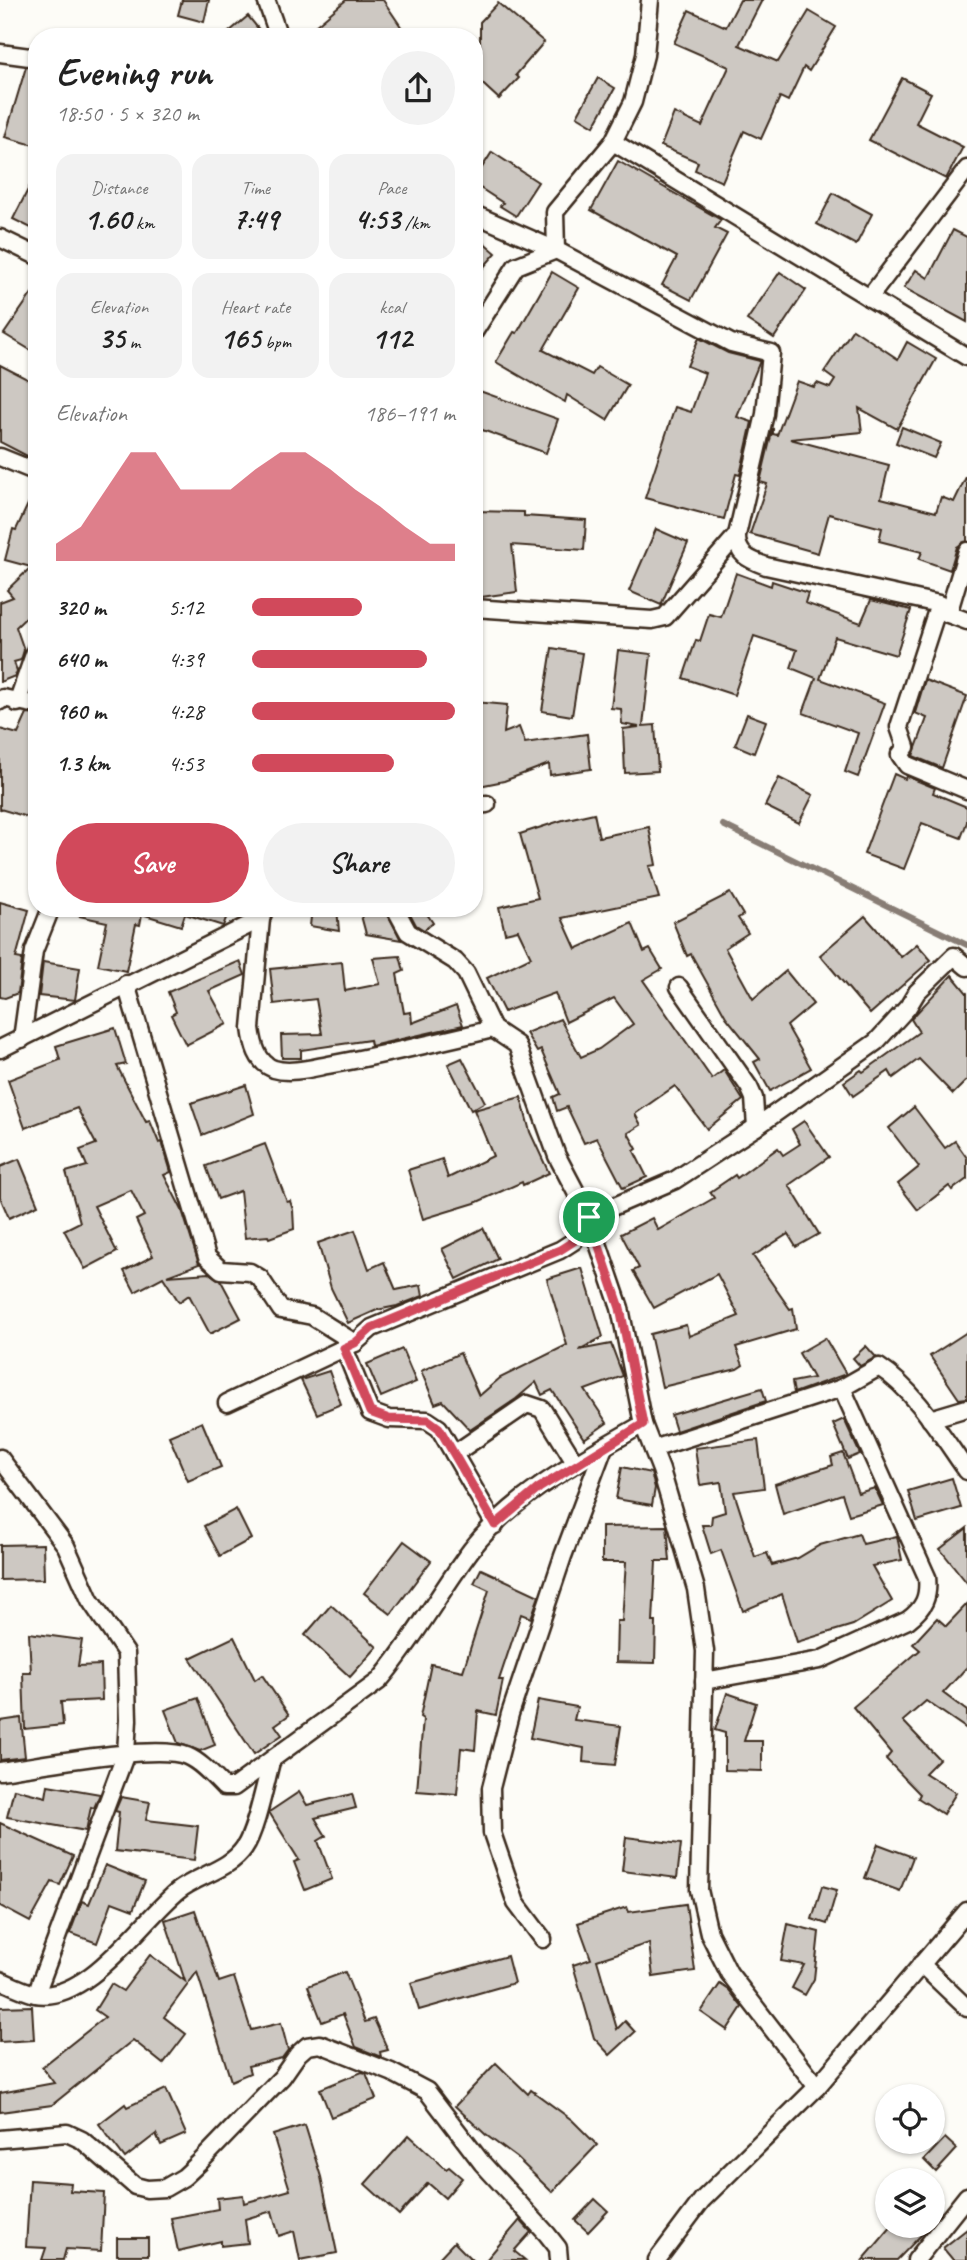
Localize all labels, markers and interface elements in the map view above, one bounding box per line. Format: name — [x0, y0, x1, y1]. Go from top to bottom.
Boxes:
text: Evening run — [56, 49, 212, 96]
button: share — [381, 51, 455, 125]
text: 18:50 · 5 × 320 m — [56, 99, 199, 128]
text: Distance — [91, 176, 148, 200]
text: Time — [241, 176, 270, 200]
text: Pace — [377, 176, 406, 200]
text: 1.60 — [84, 200, 131, 238]
text: 7:49 — [233, 200, 278, 238]
text: 4:53 — [354, 200, 400, 238]
text: km — [131, 211, 154, 235]
text: /km — [400, 211, 430, 235]
text: Elevation — [90, 295, 148, 319]
text: Heart rate — [221, 295, 290, 319]
text: kcal — [379, 295, 404, 319]
text: 35 — [98, 319, 125, 357]
text: 165 — [220, 319, 260, 357]
text: 112 — [372, 319, 412, 357]
text: m — [125, 330, 140, 354]
text: bpm — [260, 330, 291, 354]
text: Elevation — [56, 399, 127, 428]
text: 186–191 m — [364, 399, 455, 428]
text: 320 m — [56, 593, 106, 622]
text: 5:12 — [168, 593, 204, 622]
text: 640 m — [56, 645, 106, 674]
text: 4:39 — [168, 645, 204, 674]
text: 960 m — [56, 697, 106, 726]
text: 4:28 — [168, 697, 204, 726]
text: 1.3 km — [56, 749, 110, 778]
text: 4:53 — [168, 749, 204, 778]
button: Save — [56, 823, 249, 903]
button: Share — [263, 823, 455, 903]
pin — [559, 1187, 619, 1247]
icon: arrive — [570, 1198, 608, 1236]
map controls — [875, 2084, 945, 2238]
button: locate — [875, 2084, 945, 2154]
button: layers — [875, 2168, 945, 2238]

